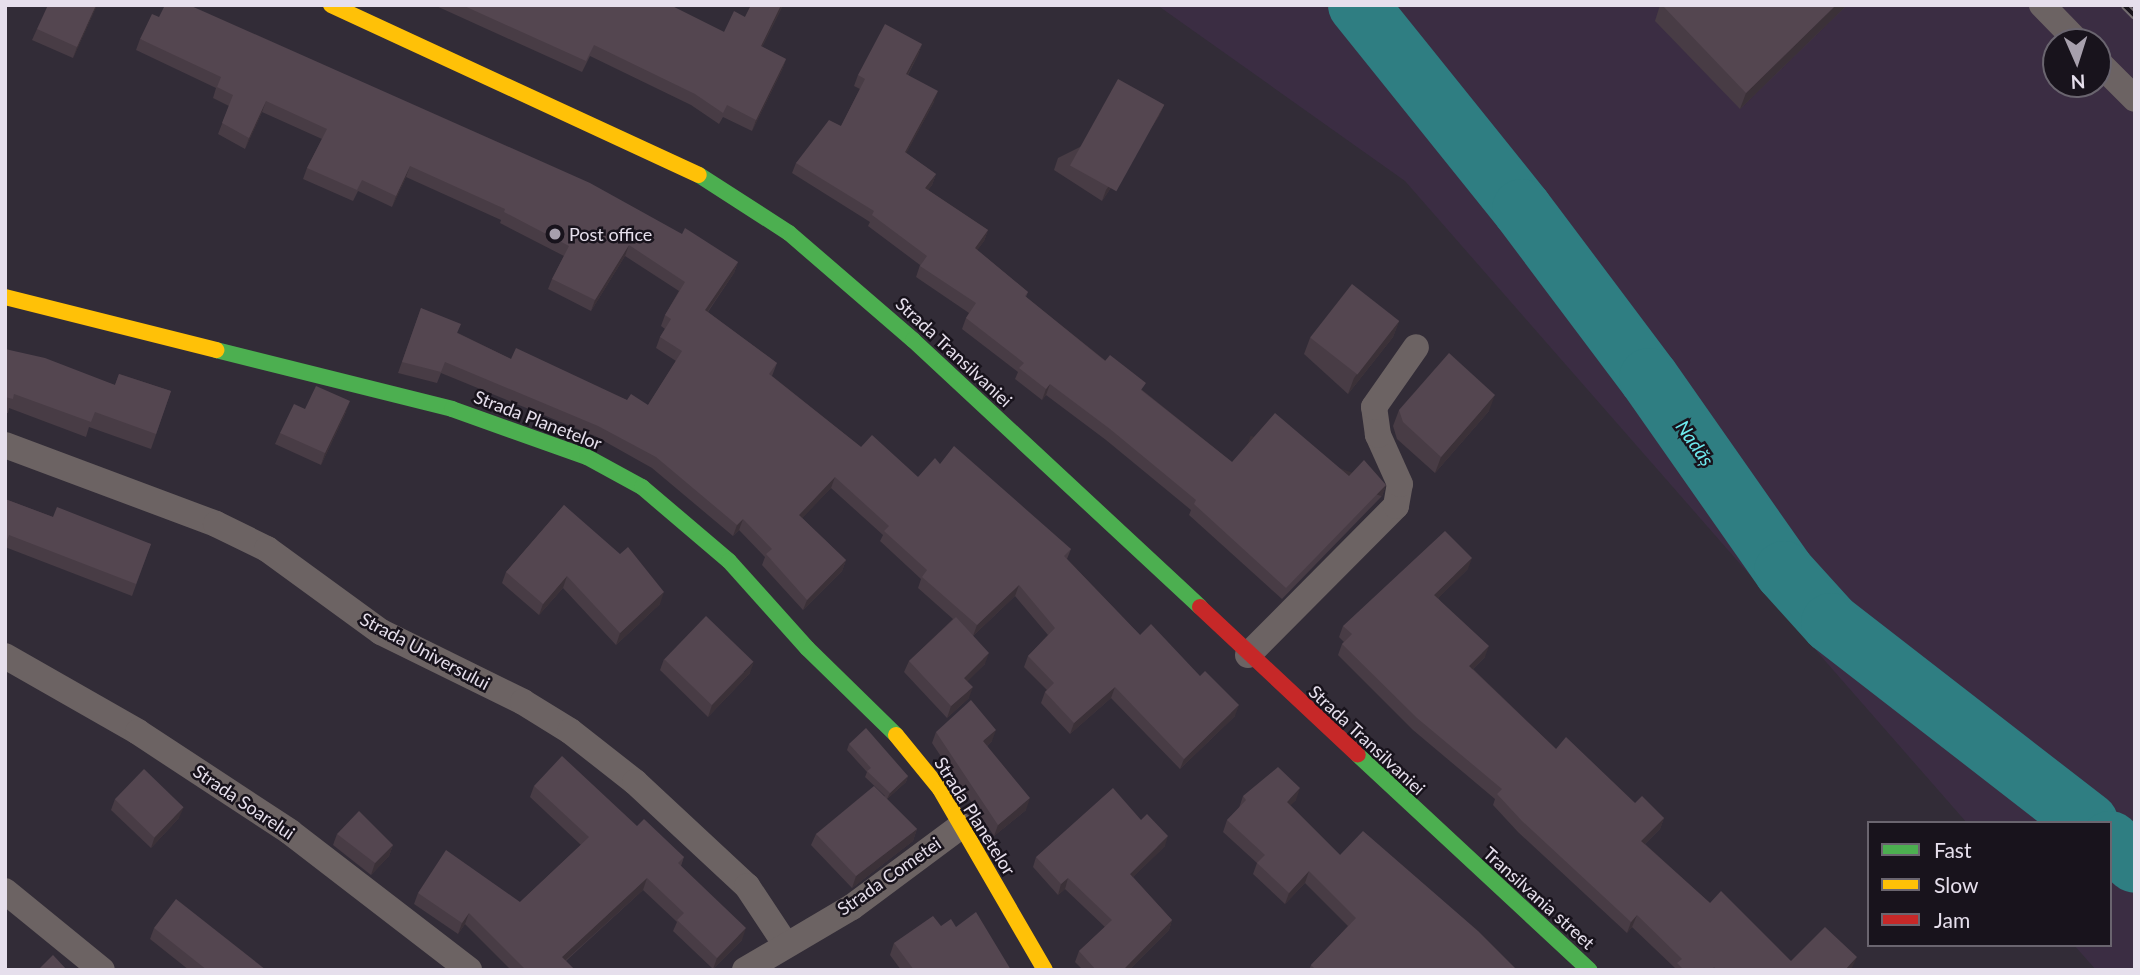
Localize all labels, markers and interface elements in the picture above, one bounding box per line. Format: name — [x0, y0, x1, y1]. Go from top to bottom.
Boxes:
north arrow — [2042, 28, 2112, 98]
text: N — [2070, 71, 2086, 94]
place label: Post office — [569, 223, 652, 245]
marker: Post office — [547, 226, 563, 242]
street label: Strada Transilvaniei — [891, 292, 1017, 412]
street label: Strada Planetelor — [471, 386, 605, 454]
water label: Nadăș — [1671, 416, 1719, 470]
street label: Strada Universului — [357, 608, 493, 694]
street label: Strada Transilvaniei — [1304, 680, 1430, 800]
street label: Strada Planetelor — [930, 753, 1020, 879]
street label: Strada Soarelui — [189, 760, 299, 844]
legend — [1867, 821, 2112, 947]
street label: Strada Cometei — [833, 832, 945, 920]
text: Fast — [1934, 837, 1971, 862]
street label: Transilvania street — [1479, 842, 1599, 954]
text: Slow — [1934, 872, 1978, 897]
text: Jam — [1934, 907, 1970, 932]

